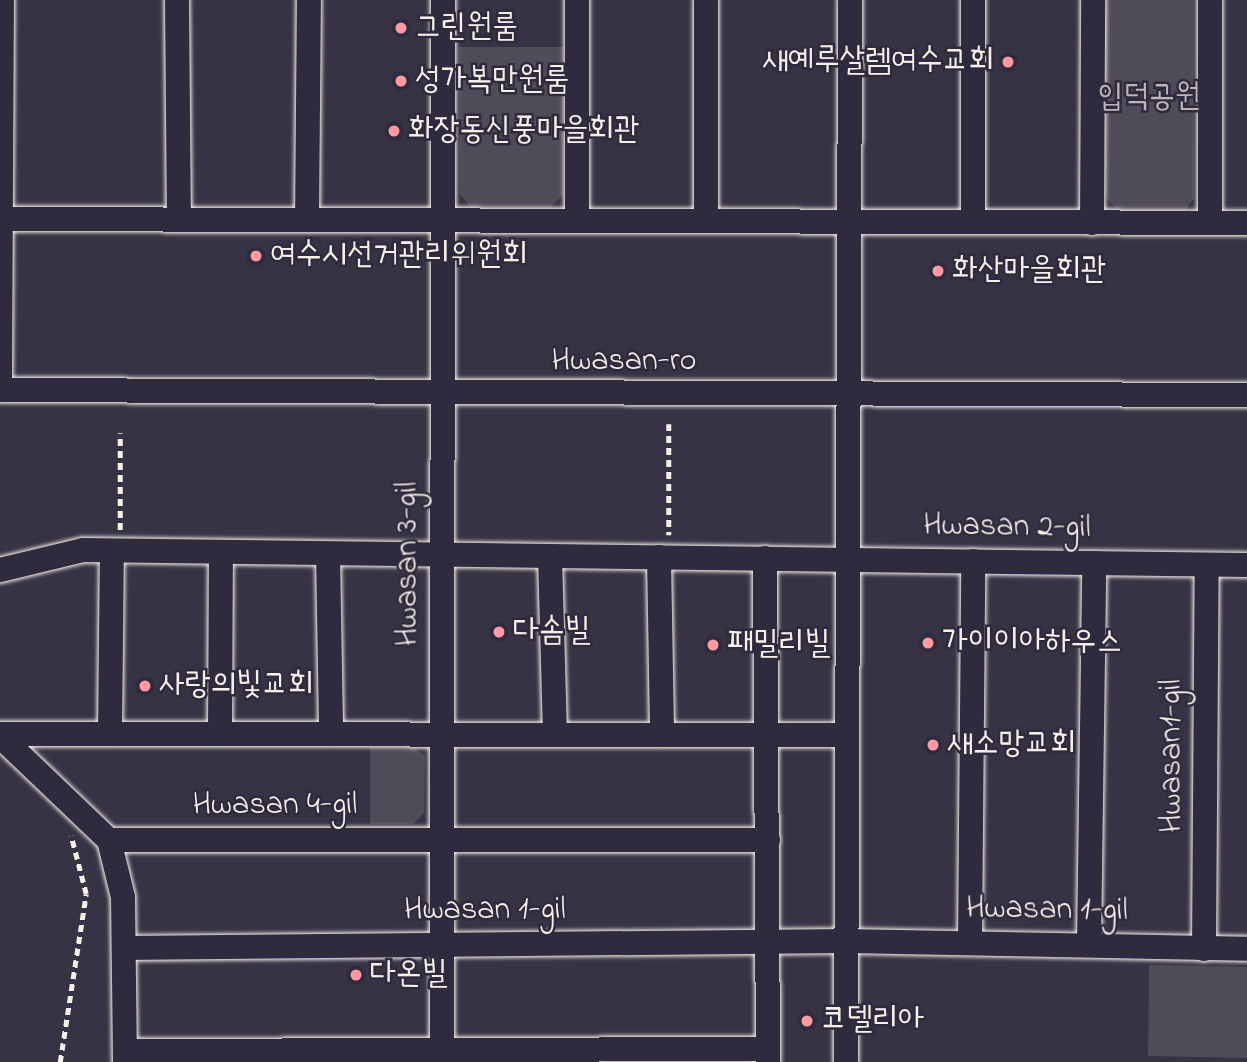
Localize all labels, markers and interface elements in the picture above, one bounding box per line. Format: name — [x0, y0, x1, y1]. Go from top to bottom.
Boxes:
place label: 그린원룸 — [415, 9, 518, 47]
marker: 그린원룸 — [393, 20, 409, 36]
place label: 새예루살렘여수교회 — [762, 43, 994, 81]
marker: 새예루살렘여수교회 — [1000, 54, 1016, 70]
place label: 성가복만원룸 — [415, 62, 570, 100]
marker: 성가복만원룸 — [393, 73, 409, 89]
park label: 입덕공원 — [1098, 79, 1200, 117]
place label: 화장동신풍마을회관 — [408, 112, 640, 150]
marker: 화장동신풍마을회관 — [386, 123, 402, 139]
place label: 여수시선거관리위원회 — [270, 237, 528, 275]
marker: 여수시선거관리위원회 — [248, 248, 264, 264]
place label: 화산마을회관 — [952, 252, 1106, 290]
marker: 화산마을회관 — [930, 263, 946, 279]
street label: Hwasan-ro — [552, 343, 696, 381]
street label: Hwasan 3-gil — [390, 482, 428, 646]
street label: Hwasan 2-gil — [923, 507, 1091, 549]
place label: 다솜빌 — [513, 613, 590, 651]
marker: 다솜빌 — [491, 624, 507, 640]
place label: 가이이아하우스 — [942, 624, 1122, 662]
place label: 패밀리빌 — [727, 626, 830, 664]
marker: 가이이아하우스 — [920, 635, 936, 651]
marker: 패밀리빌 — [705, 637, 721, 653]
place label: 사랑의빛교회 — [159, 667, 314, 705]
marker: 사랑의빛교회 — [137, 678, 153, 694]
street label: Hwasan1-gil — [1154, 679, 1192, 833]
place label: 새소망교회 — [947, 726, 1076, 764]
marker: 새소망교회 — [925, 737, 941, 753]
street label: Hwasan 4-gil — [193, 787, 357, 825]
street label: Hwasan 1-gil — [966, 890, 1128, 932]
street label: Hwasan 1-gil — [404, 892, 566, 930]
place label: 다온빌 — [370, 956, 447, 994]
marker: 다온빌 — [348, 967, 364, 983]
place label: 코델리아 — [821, 1002, 924, 1040]
marker: 코델리아 — [799, 1013, 815, 1029]

